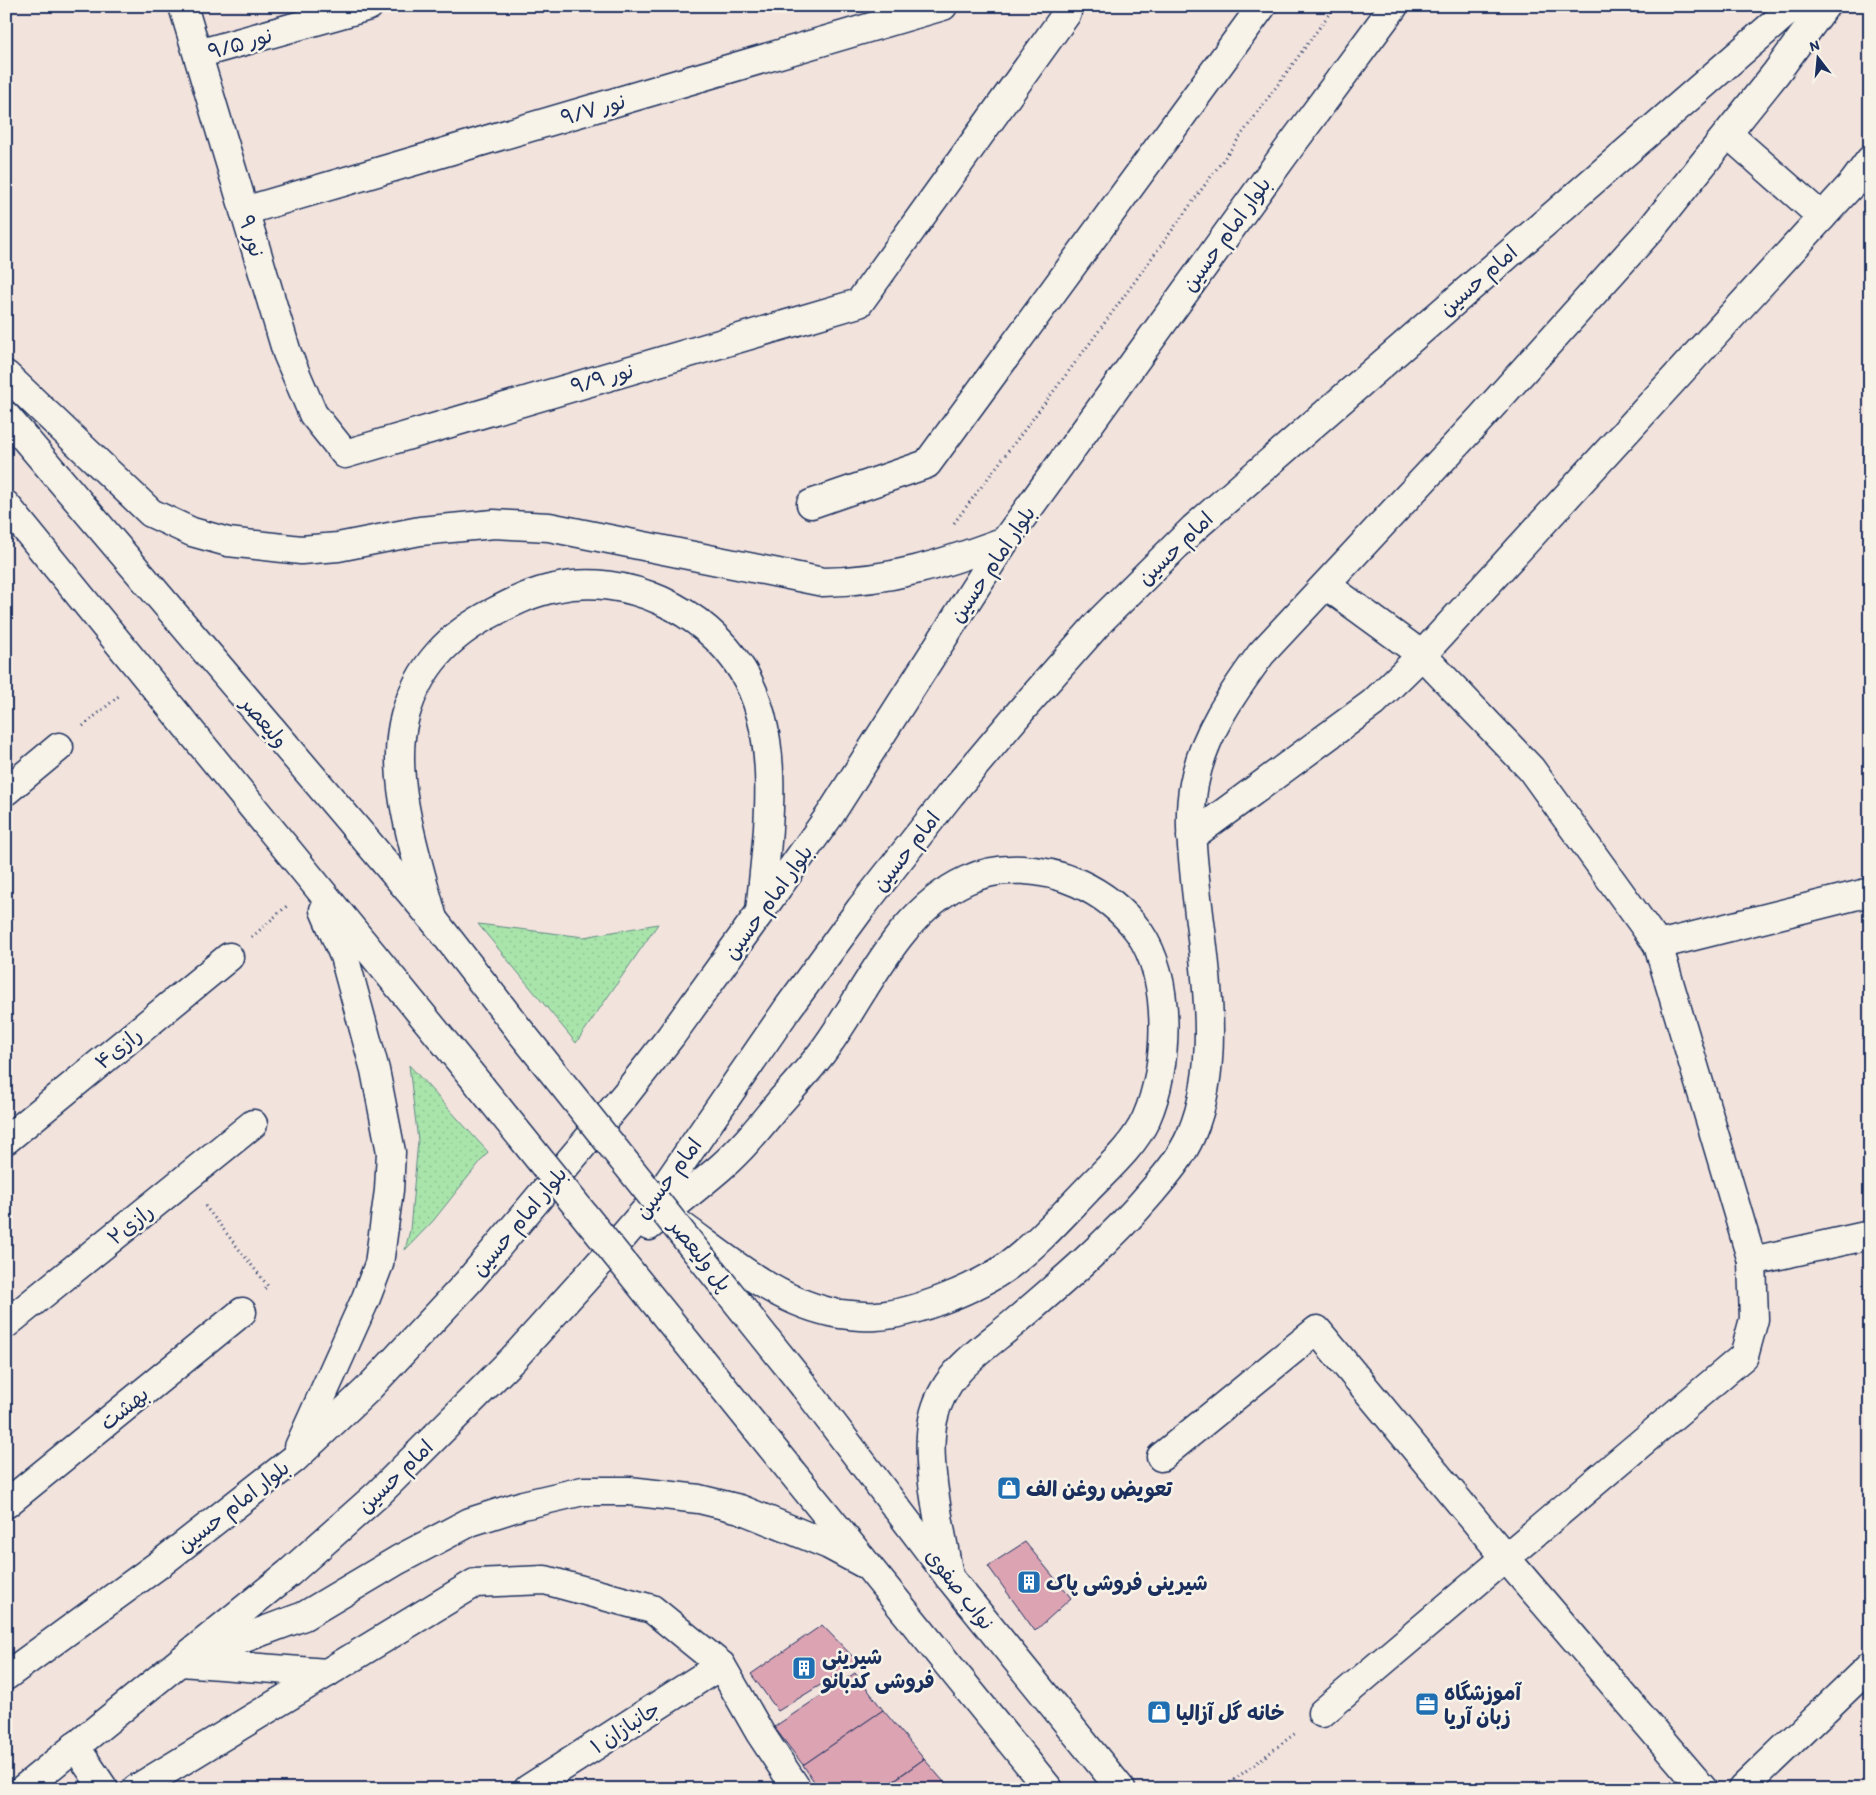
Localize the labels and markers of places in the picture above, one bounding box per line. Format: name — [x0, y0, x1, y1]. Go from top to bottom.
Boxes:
shop icon: تعویض روغن الف — [996, 1475, 1022, 1501]
place label: تعویض روغن الف — [1026, 1476, 1173, 1503]
building icon: شیرینی فروشی پاک — [1016, 1569, 1042, 1595]
place label: شیرینی فروشی پاک — [1046, 1570, 1208, 1596]
place label: شیرینی فروشی کدبانو — [820, 1644, 935, 1694]
building icon: شیرینی فروشی کدبانو — [791, 1655, 817, 1681]
place label: آموزشگاه زبان آریا — [1444, 1680, 1523, 1730]
office icon: آموزشگاه زبان آریا — [1414, 1691, 1440, 1717]
shop icon: خانه گل آزالیا — [1146, 1699, 1172, 1725]
place label: خانه گل آزالیا — [1176, 1700, 1284, 1726]

